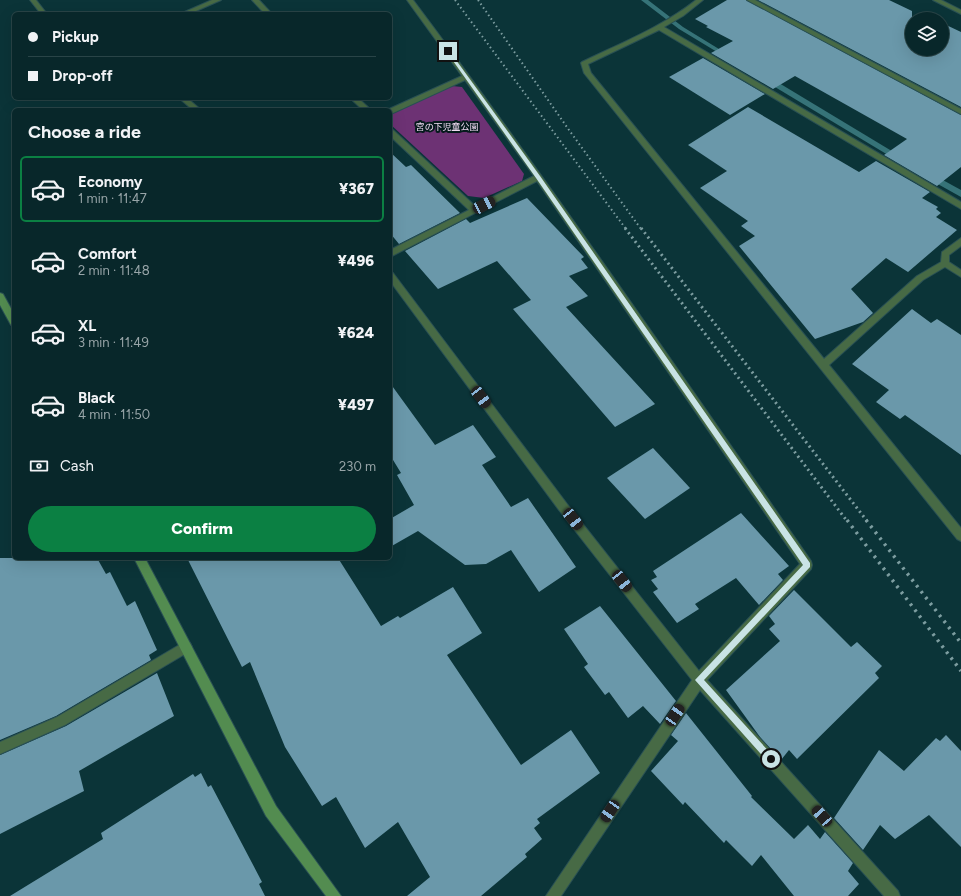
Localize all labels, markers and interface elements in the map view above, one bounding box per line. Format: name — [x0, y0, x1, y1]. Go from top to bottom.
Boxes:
map controls — [905, 12, 949, 56]
button: layers — [905, 12, 949, 56]
text: Pickup — [52, 28, 99, 46]
route end — [439, 42, 457, 60]
text: Drop-off — [52, 67, 113, 85]
text: Choose a ride — [28, 121, 141, 143]
park label: 宮の下児童公園 — [415, 121, 479, 132]
icon: car — [30, 171, 66, 207]
text: Economy — [78, 173, 143, 191]
text: ¥367 — [339, 180, 374, 198]
text: 1 min · 11:47 — [78, 191, 147, 206]
car — [471, 194, 497, 216]
icon: car — [30, 243, 66, 279]
text: Comfort — [78, 245, 137, 263]
text: ¥496 — [338, 252, 374, 270]
text: 2 min · 11:48 — [78, 263, 150, 278]
icon: car — [30, 315, 66, 351]
text: XL — [78, 317, 96, 335]
text: ¥624 — [337, 324, 374, 342]
text: 3 min · 11:49 — [78, 335, 149, 350]
car — [469, 384, 493, 410]
icon: car — [30, 387, 66, 423]
text: Black — [78, 389, 115, 407]
text: ¥497 — [338, 396, 374, 414]
text: 4 min · 11:50 — [78, 407, 150, 422]
icon: cash — [28, 455, 50, 477]
text: Cash — [60, 457, 94, 475]
text: 230 m — [339, 459, 376, 474]
button: Confirm — [28, 506, 376, 552]
car — [561, 506, 585, 532]
car — [610, 568, 634, 594]
car — [663, 702, 687, 728]
route start — [762, 750, 780, 768]
car — [598, 798, 622, 824]
car — [810, 803, 834, 829]

